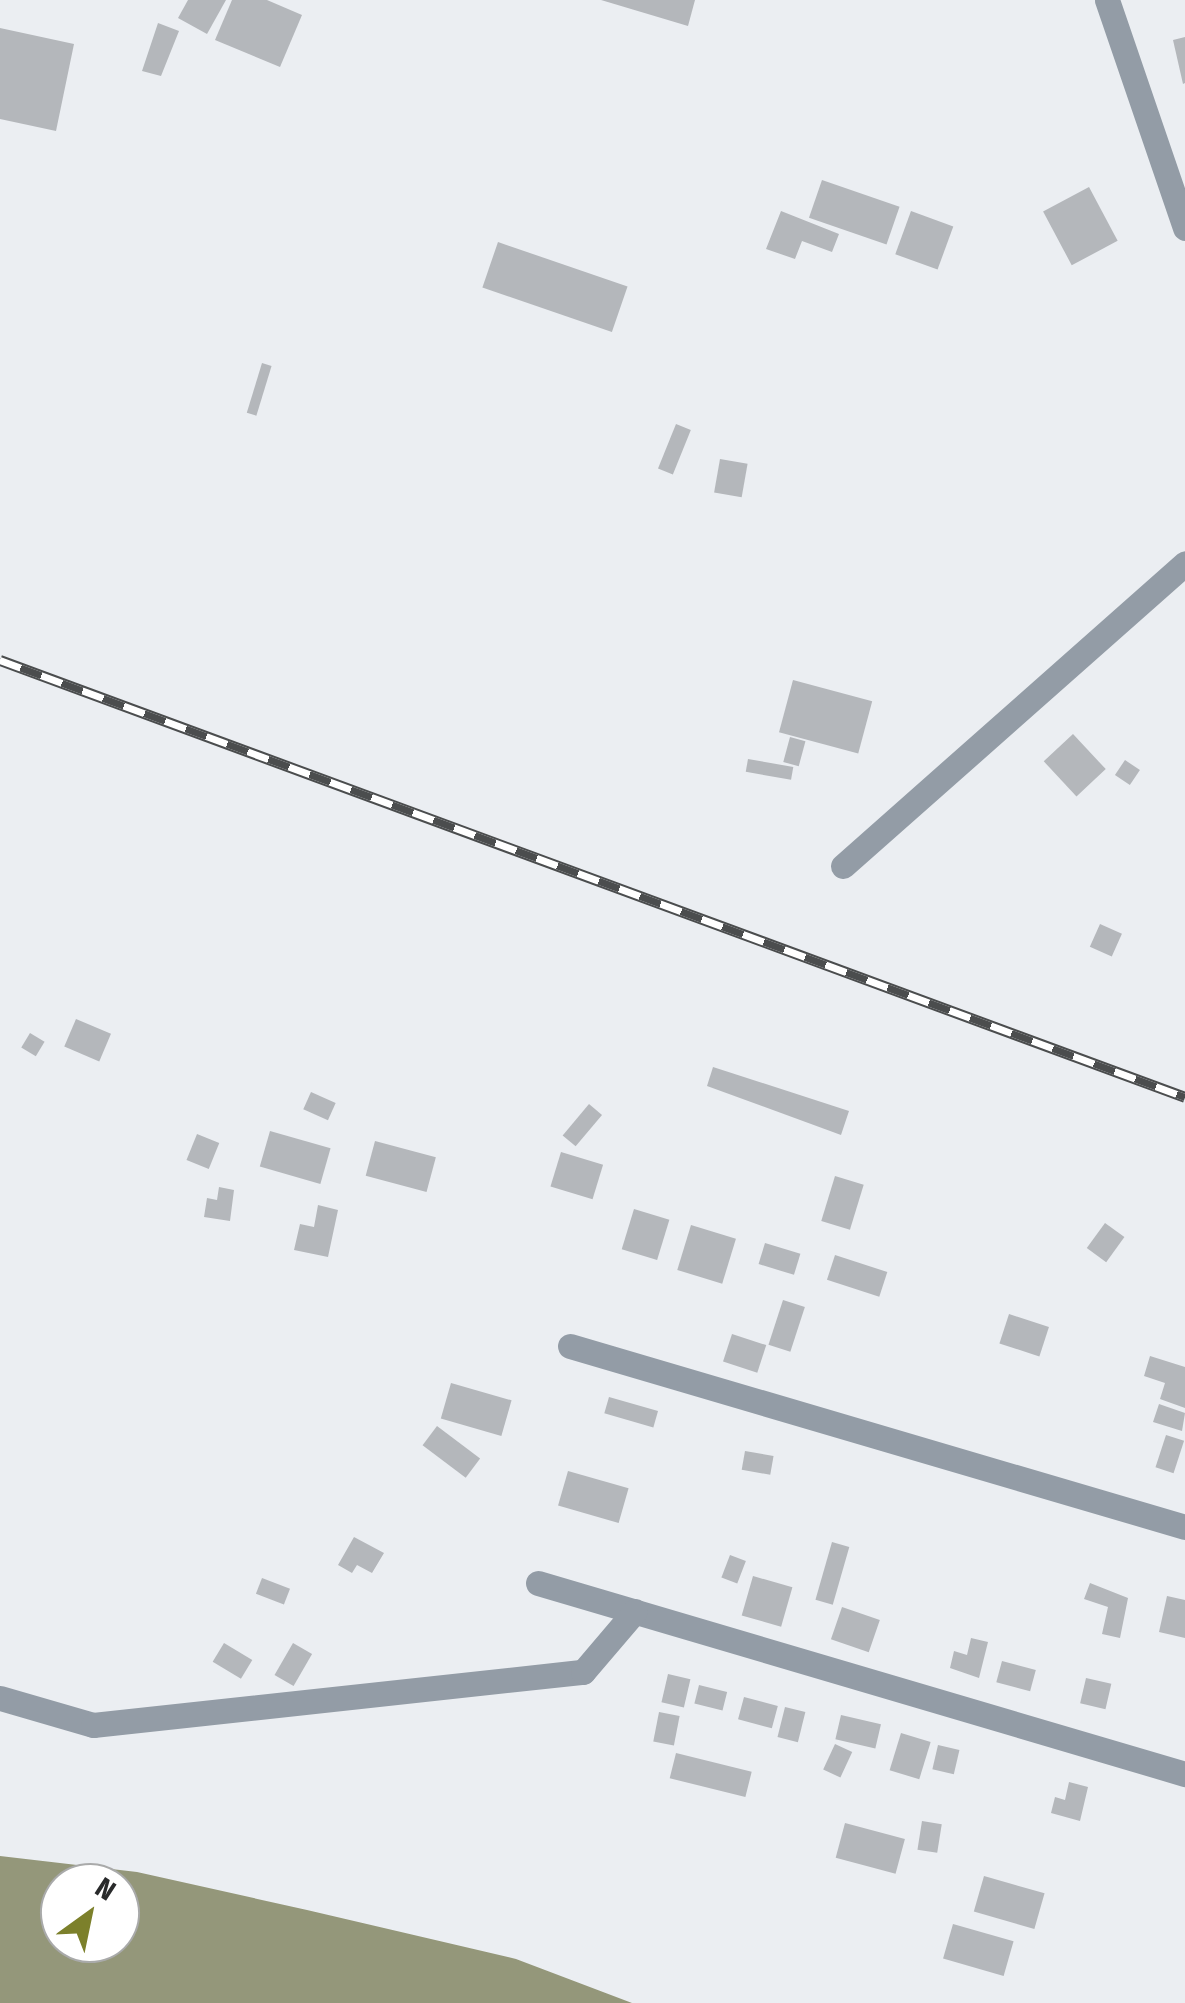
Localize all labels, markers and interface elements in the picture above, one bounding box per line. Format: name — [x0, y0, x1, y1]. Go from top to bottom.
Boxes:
north arrow — [40, 1863, 140, 1963]
text: N — [89, 1871, 122, 1908]

